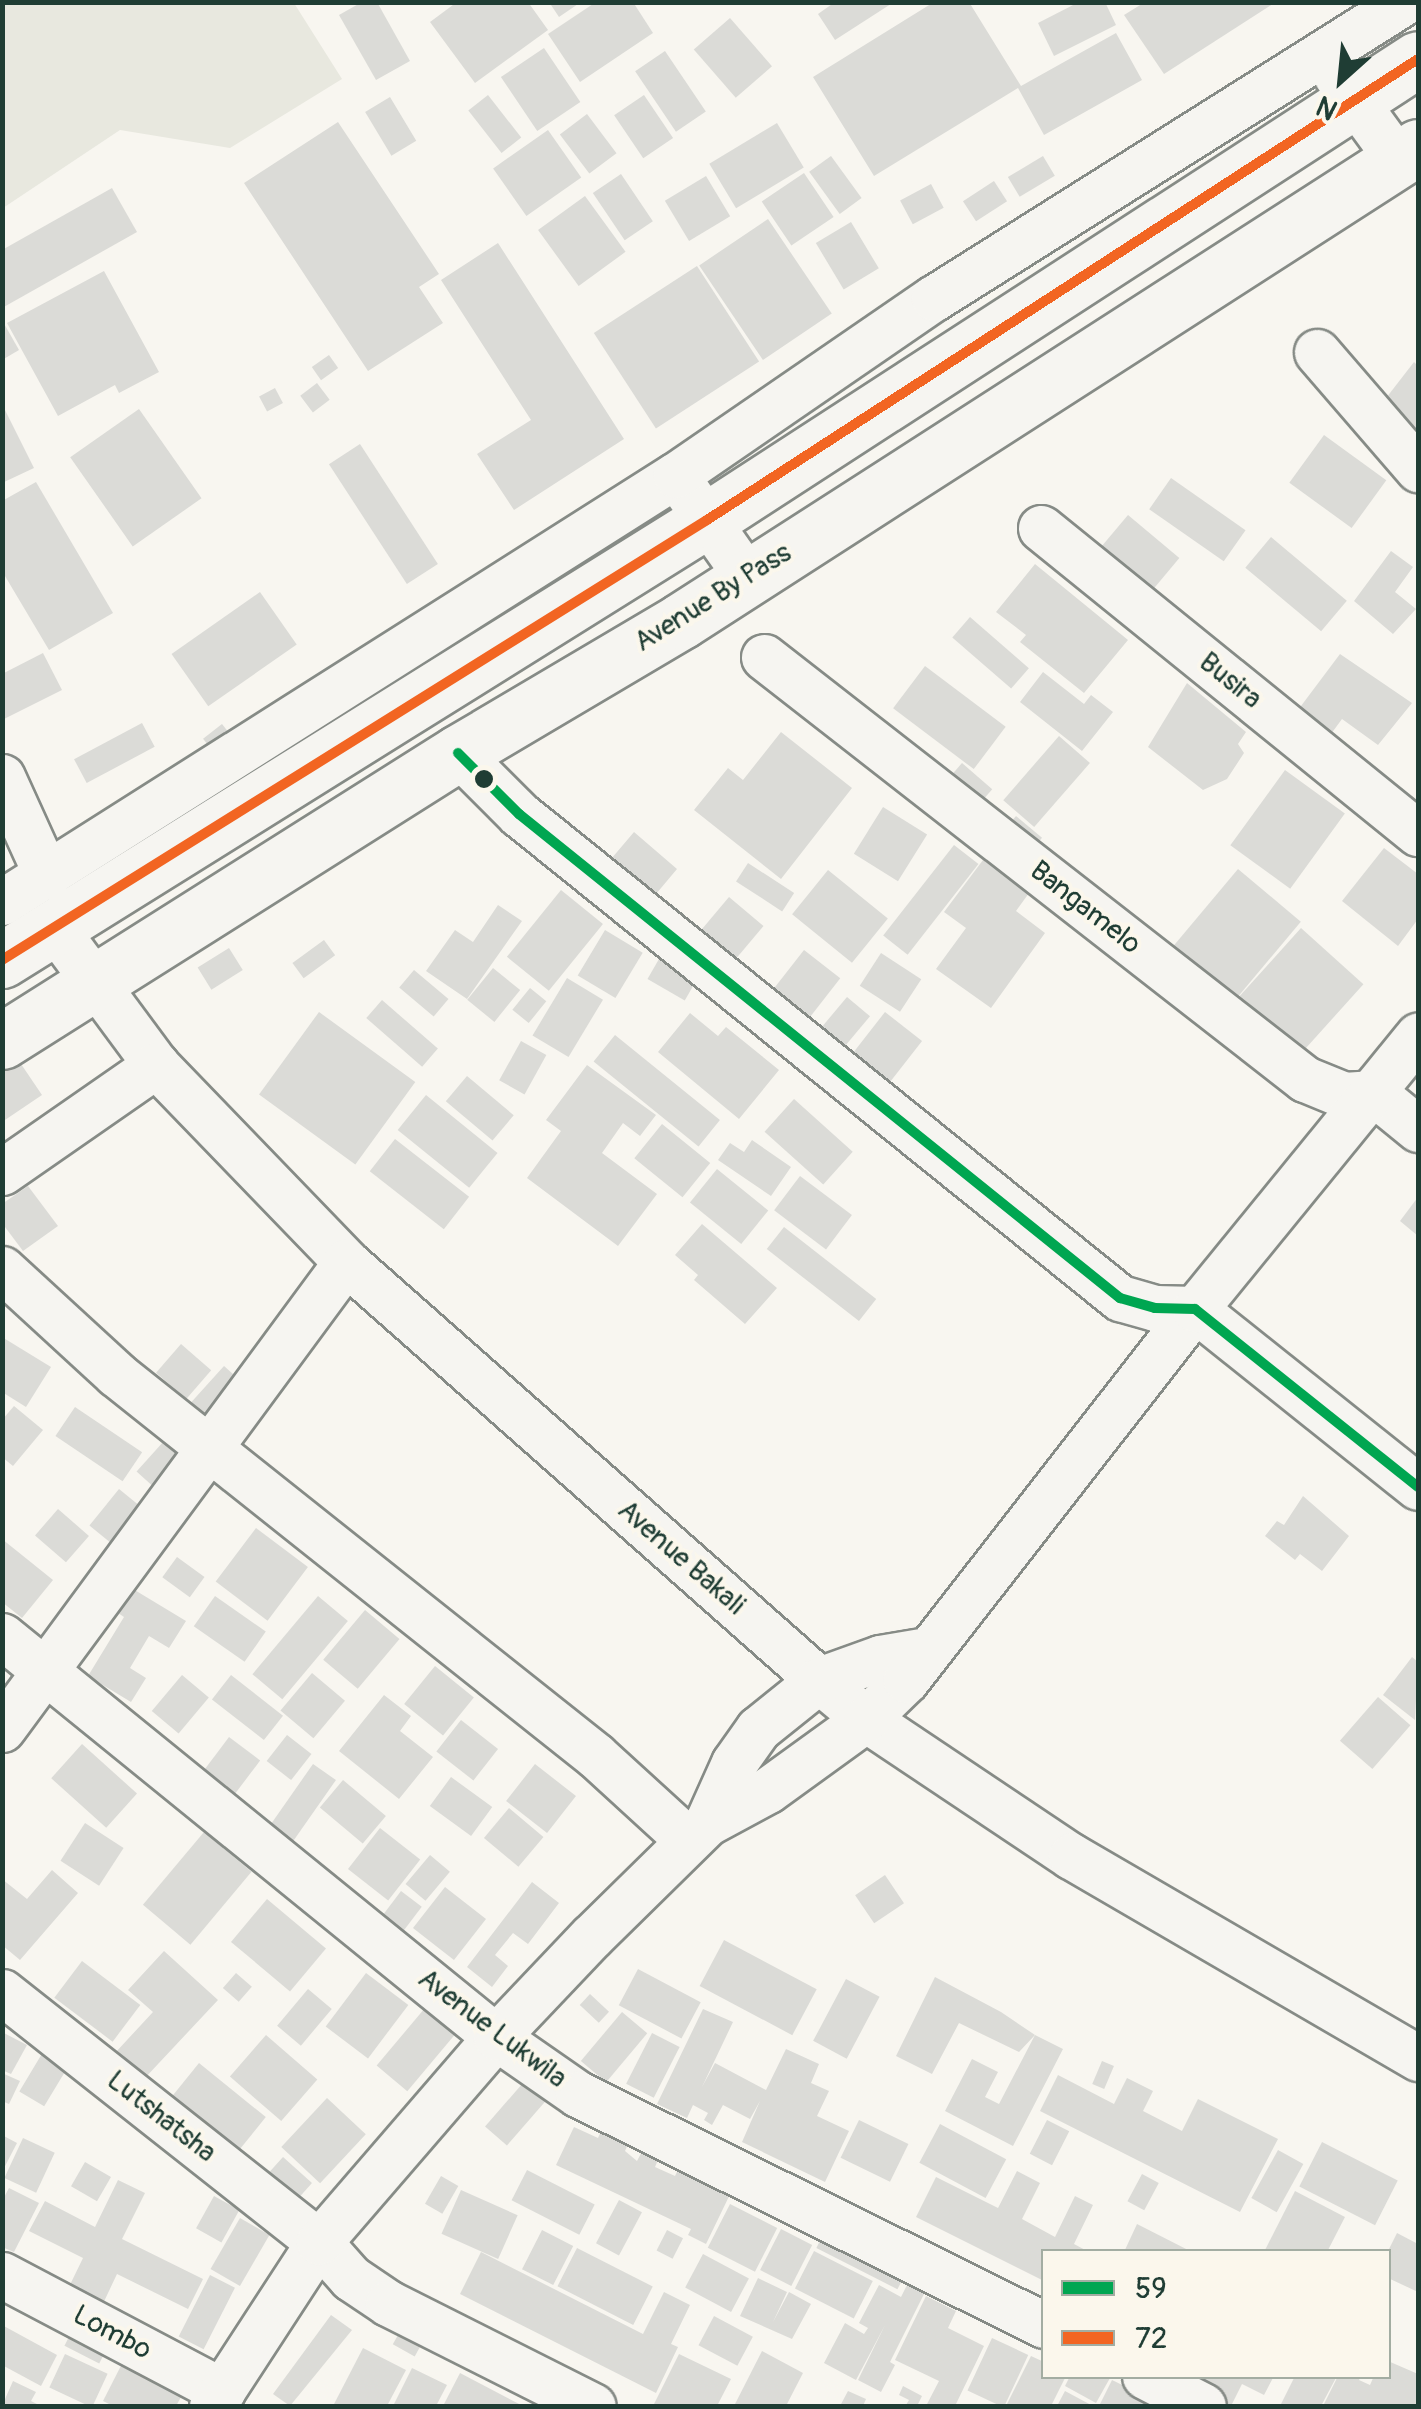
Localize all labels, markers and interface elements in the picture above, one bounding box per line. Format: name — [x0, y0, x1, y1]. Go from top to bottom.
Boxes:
north arrow — [1291, 30, 1391, 130]
text: N — [1311, 87, 1344, 127]
street label: Avenue By Pass — [628, 536, 798, 660]
street label: Busira — [1192, 646, 1268, 716]
unlabelled marker — [474, 769, 494, 789]
street label: Bangamelo — [1023, 854, 1147, 962]
street label: Avenue Bakali — [611, 1494, 751, 1622]
street label: Avenue Lukwila — [411, 1962, 573, 2096]
street label: Lutshatsha — [100, 2064, 222, 2170]
legend — [1041, 2249, 1391, 2379]
text: 59 — [1135, 2270, 1167, 2307]
street label: Lombo — [67, 2299, 157, 2367]
text: 72 — [1135, 2320, 1168, 2357]

